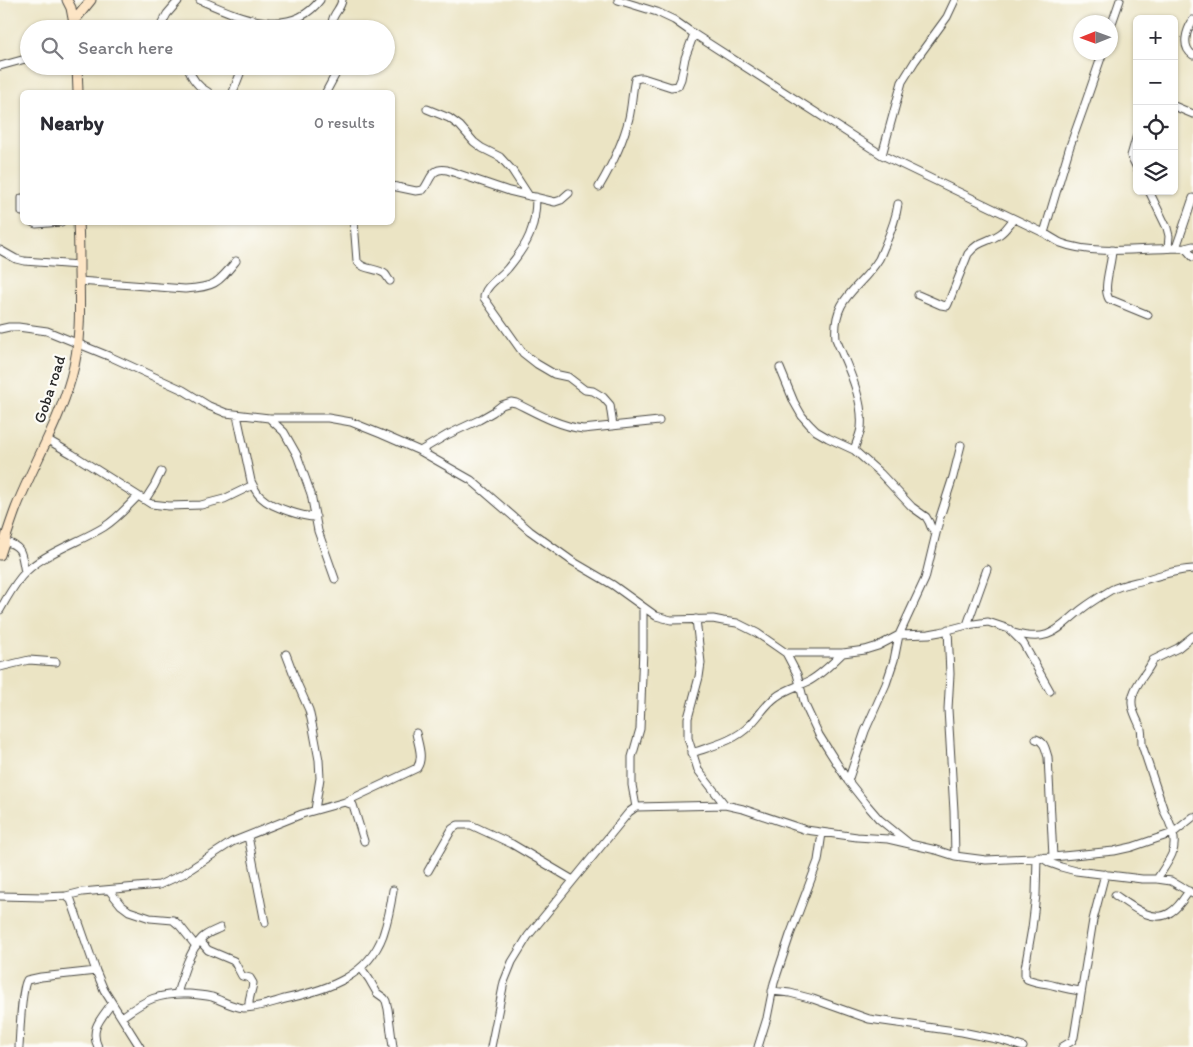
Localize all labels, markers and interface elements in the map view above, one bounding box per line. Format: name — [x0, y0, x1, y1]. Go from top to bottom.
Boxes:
north arrow — [1073, 15, 1118, 60]
map controls — [1133, 15, 1178, 195]
button: + — [1133, 15, 1178, 60]
search box — [20, 20, 395, 75]
icon: search — [38, 34, 66, 62]
text: Search here — [78, 36, 173, 59]
button: − — [1133, 60, 1178, 105]
button: locate — [1133, 105, 1178, 150]
text: Nearby — [40, 110, 104, 135]
text: 0 results — [314, 113, 375, 132]
button: layers — [1133, 150, 1178, 195]
street label: Goba road — [30, 353, 69, 425]

